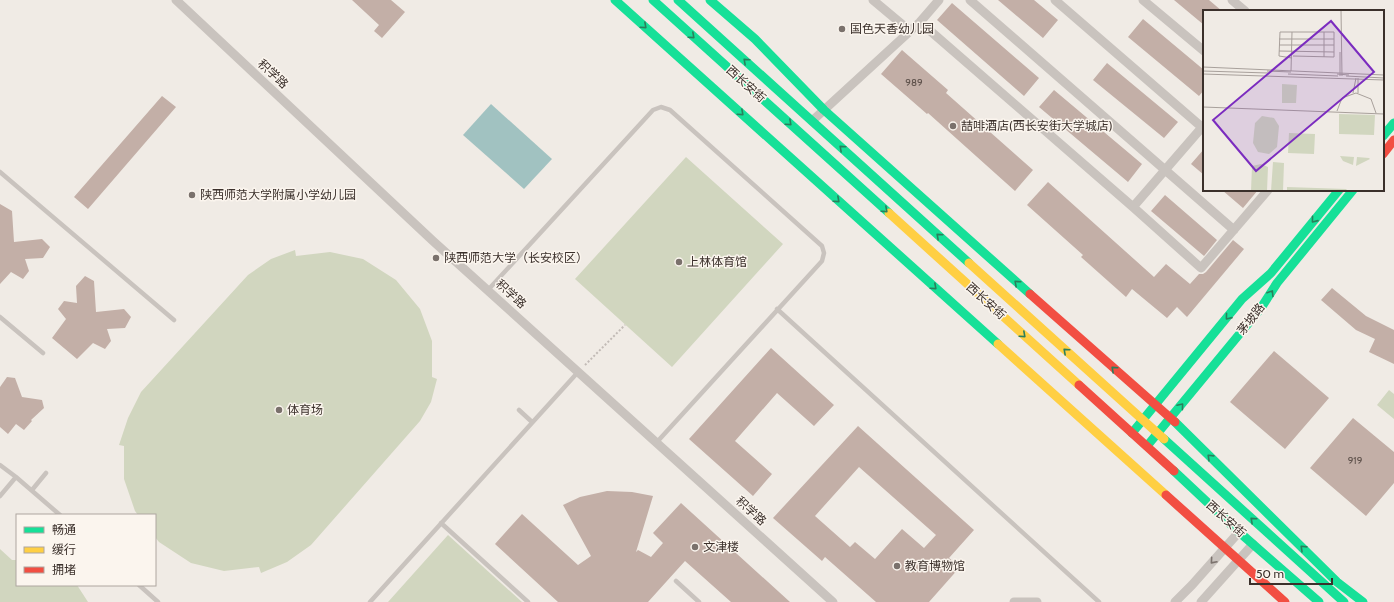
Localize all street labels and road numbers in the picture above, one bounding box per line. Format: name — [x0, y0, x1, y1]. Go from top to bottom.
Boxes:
street label: 积学路 — [255, 56, 292, 91]
street label: 西长安街 — [723, 62, 769, 105]
street label: 积学路 — [493, 276, 530, 311]
street label: 西长安街 — [963, 279, 1009, 322]
street label: 茅坡路 — [1234, 300, 1268, 337]
street label: 积学路 — [733, 493, 770, 528]
street label: 西长安街 — [1203, 497, 1249, 540]

